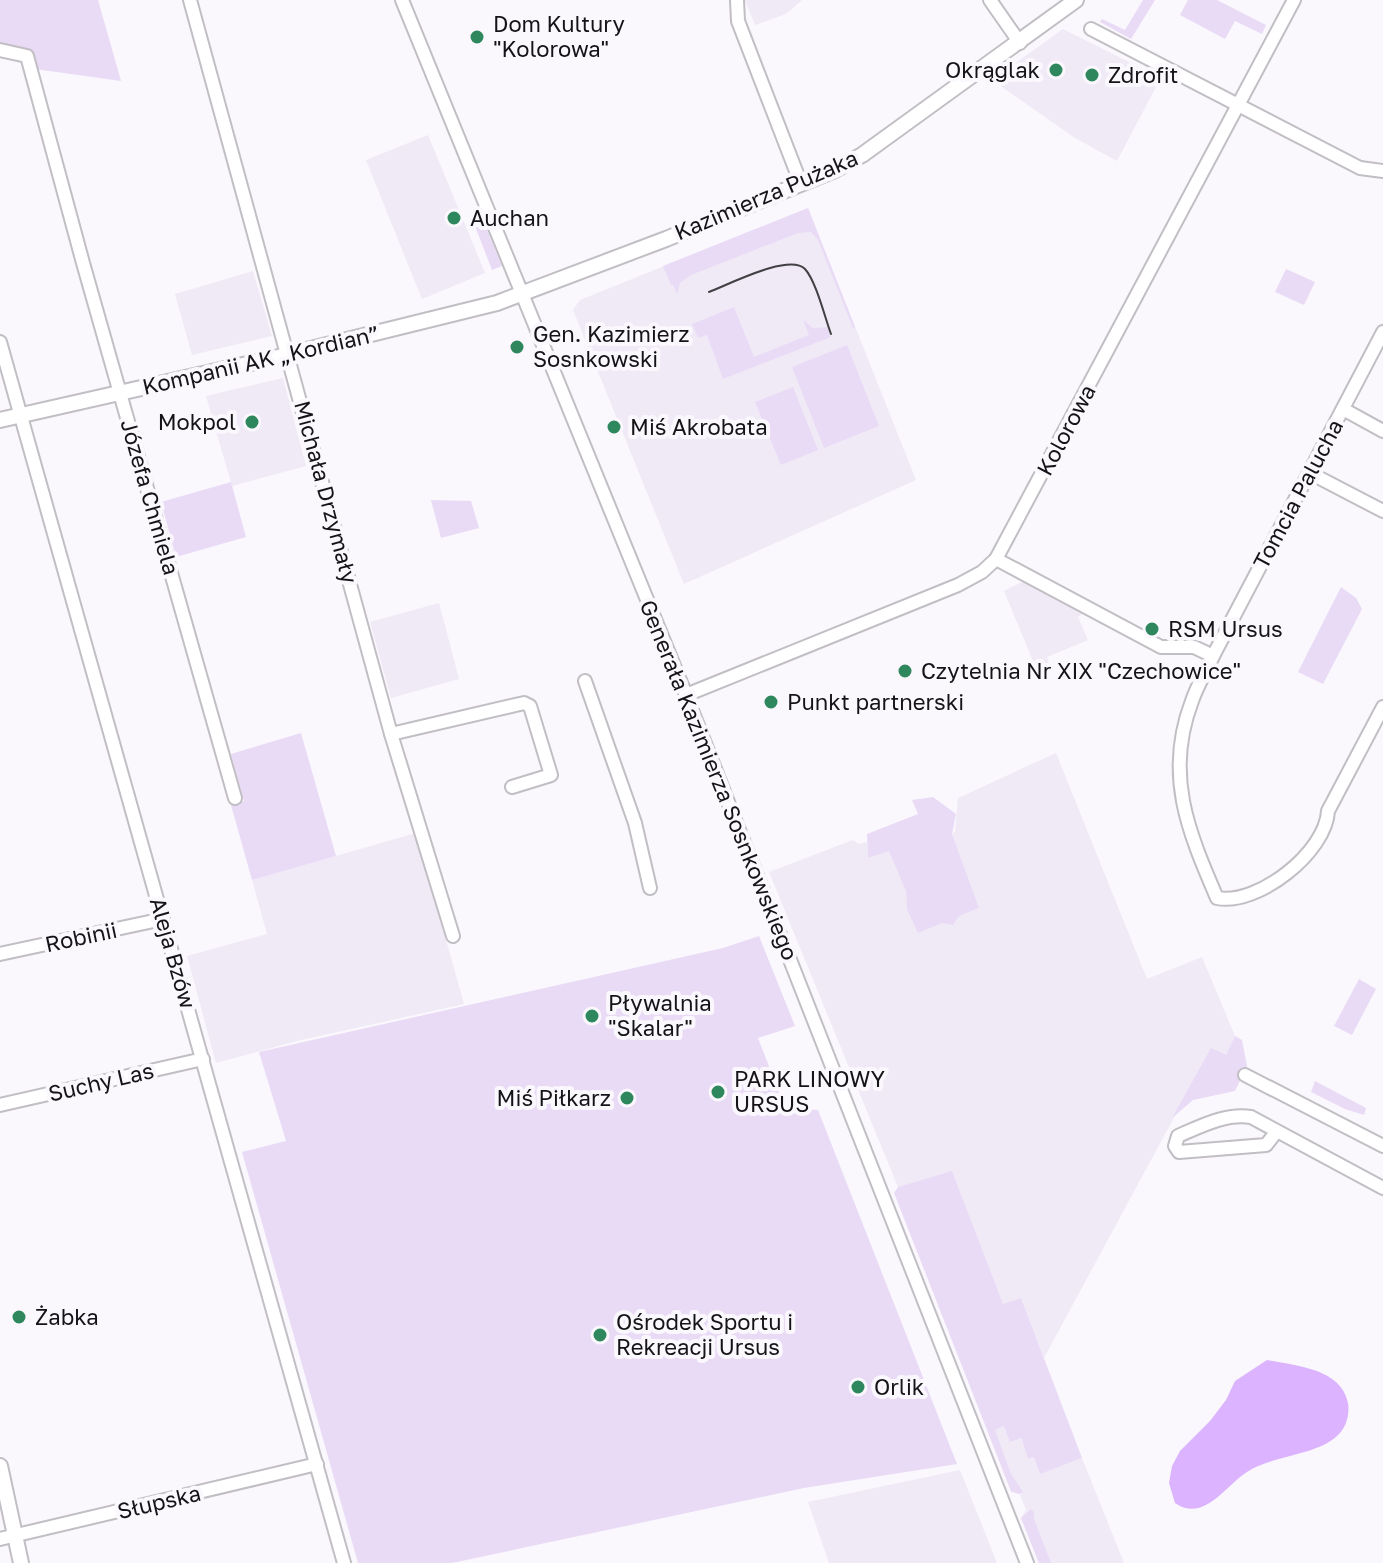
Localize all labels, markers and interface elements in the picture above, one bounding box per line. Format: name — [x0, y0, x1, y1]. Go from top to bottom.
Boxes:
place label: Dom Kultury "Kolorowa" — [493, 10, 625, 62]
marker: Dom Kultury "Kolorowa" — [468, 28, 486, 46]
place label: Okrąglak — [945, 56, 1040, 83]
marker: Okrąglak — [1047, 61, 1065, 79]
place label: Zdrofit — [1108, 61, 1178, 88]
marker: Zdrofit — [1083, 66, 1101, 84]
street label: Kazimierza Pużaka — [670, 144, 862, 245]
place label: Auchan — [470, 204, 549, 231]
marker: Auchan — [445, 209, 463, 227]
street label: Kompanii AK „Kordian” — [140, 319, 382, 400]
place label: Gen. Kazimierz Sosnkowski — [533, 320, 690, 372]
marker: Gen. Kazimierz Sosnkowski — [508, 338, 526, 356]
street label: Kolorowa — [1030, 380, 1101, 480]
street label: Michała Drzymały — [289, 397, 364, 586]
place label: Mokpol — [158, 408, 236, 435]
marker: Mokpol — [243, 413, 261, 431]
place label: Miś Akrobata — [630, 413, 768, 440]
street label: Tomcia Palucha — [1247, 415, 1348, 573]
street label: Józefa Chmiela — [115, 416, 186, 578]
marker: Miś Akrobata — [605, 418, 623, 436]
street label: Generała Kazimierza Sosnkowskiego — [635, 596, 804, 964]
place label: RSM Ursus — [1168, 615, 1283, 642]
marker: RSM Ursus — [1143, 620, 1161, 638]
place label: Czytelnia Nr XIX "Czechowice" — [921, 657, 1241, 684]
marker: Czytelnia Nr XIX "Czechowice" — [896, 662, 914, 680]
place label: Punkt partnerski — [787, 688, 964, 715]
marker: Punkt partnerski — [762, 693, 780, 711]
street label: Aleja Bzów — [145, 894, 202, 1012]
street label: Robinii — [43, 916, 119, 957]
place label: Pływalnia "Skalar" — [608, 989, 712, 1041]
marker: Pływalnia "Skalar" — [583, 1007, 601, 1025]
street label: Suchy Las — [46, 1056, 156, 1107]
place label: PARK LINOWY URSUS — [734, 1065, 885, 1117]
marker: PARK LINOWY URSUS — [709, 1083, 727, 1101]
place label: Miś Piłkarz — [497, 1084, 611, 1111]
marker: Miś Piłkarz — [618, 1089, 636, 1107]
place label: Żabka — [35, 1303, 99, 1330]
marker: Żabka — [10, 1308, 28, 1326]
place label: Ośrodek Sportu i Rekreacji Ursus — [616, 1308, 793, 1360]
marker: Ośrodek Sportu i Rekreacji Ursus — [591, 1326, 609, 1344]
place label: Orlik — [874, 1373, 924, 1400]
marker: Orlik — [849, 1378, 867, 1396]
street label: Słupska — [115, 1479, 203, 1524]

